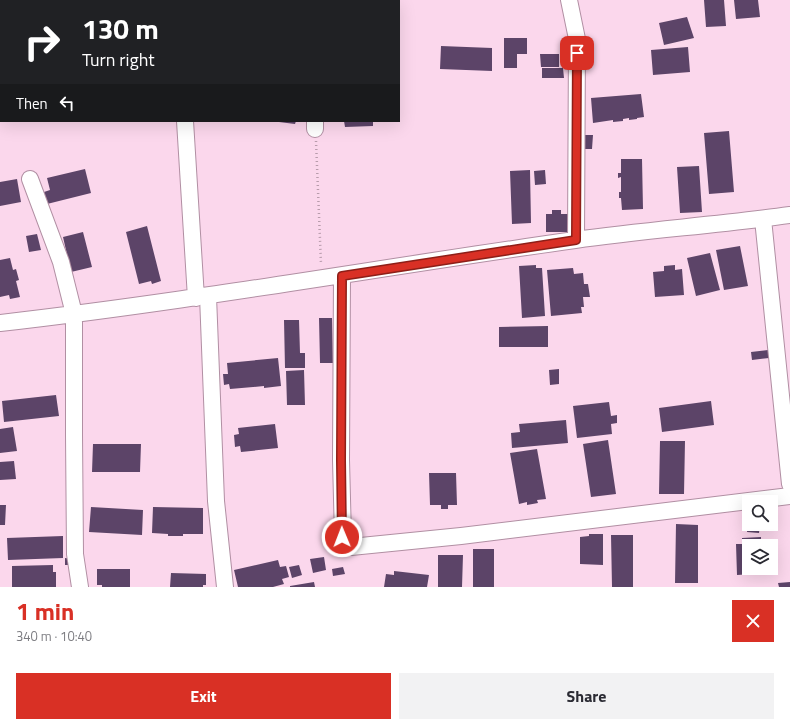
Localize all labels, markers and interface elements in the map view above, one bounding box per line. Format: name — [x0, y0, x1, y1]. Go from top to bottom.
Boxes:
text: 130 m — [82, 7, 159, 50]
icon: right — [16, 16, 68, 68]
pin — [560, 36, 594, 70]
icon: arrive — [566, 42, 588, 64]
text: Turn right — [82, 46, 155, 73]
text: Then — [16, 92, 48, 115]
icon: left — [56, 92, 78, 114]
map controls — [742, 495, 778, 575]
button: search — [742, 495, 778, 531]
position arrow — [321, 516, 363, 558]
button: layers — [742, 539, 778, 575]
text: 1 min — [16, 593, 74, 629]
button: close — [732, 600, 774, 642]
text: 340 m · 10:40 — [16, 626, 92, 646]
button: Exit — [16, 673, 391, 719]
button: Share — [399, 673, 774, 719]

